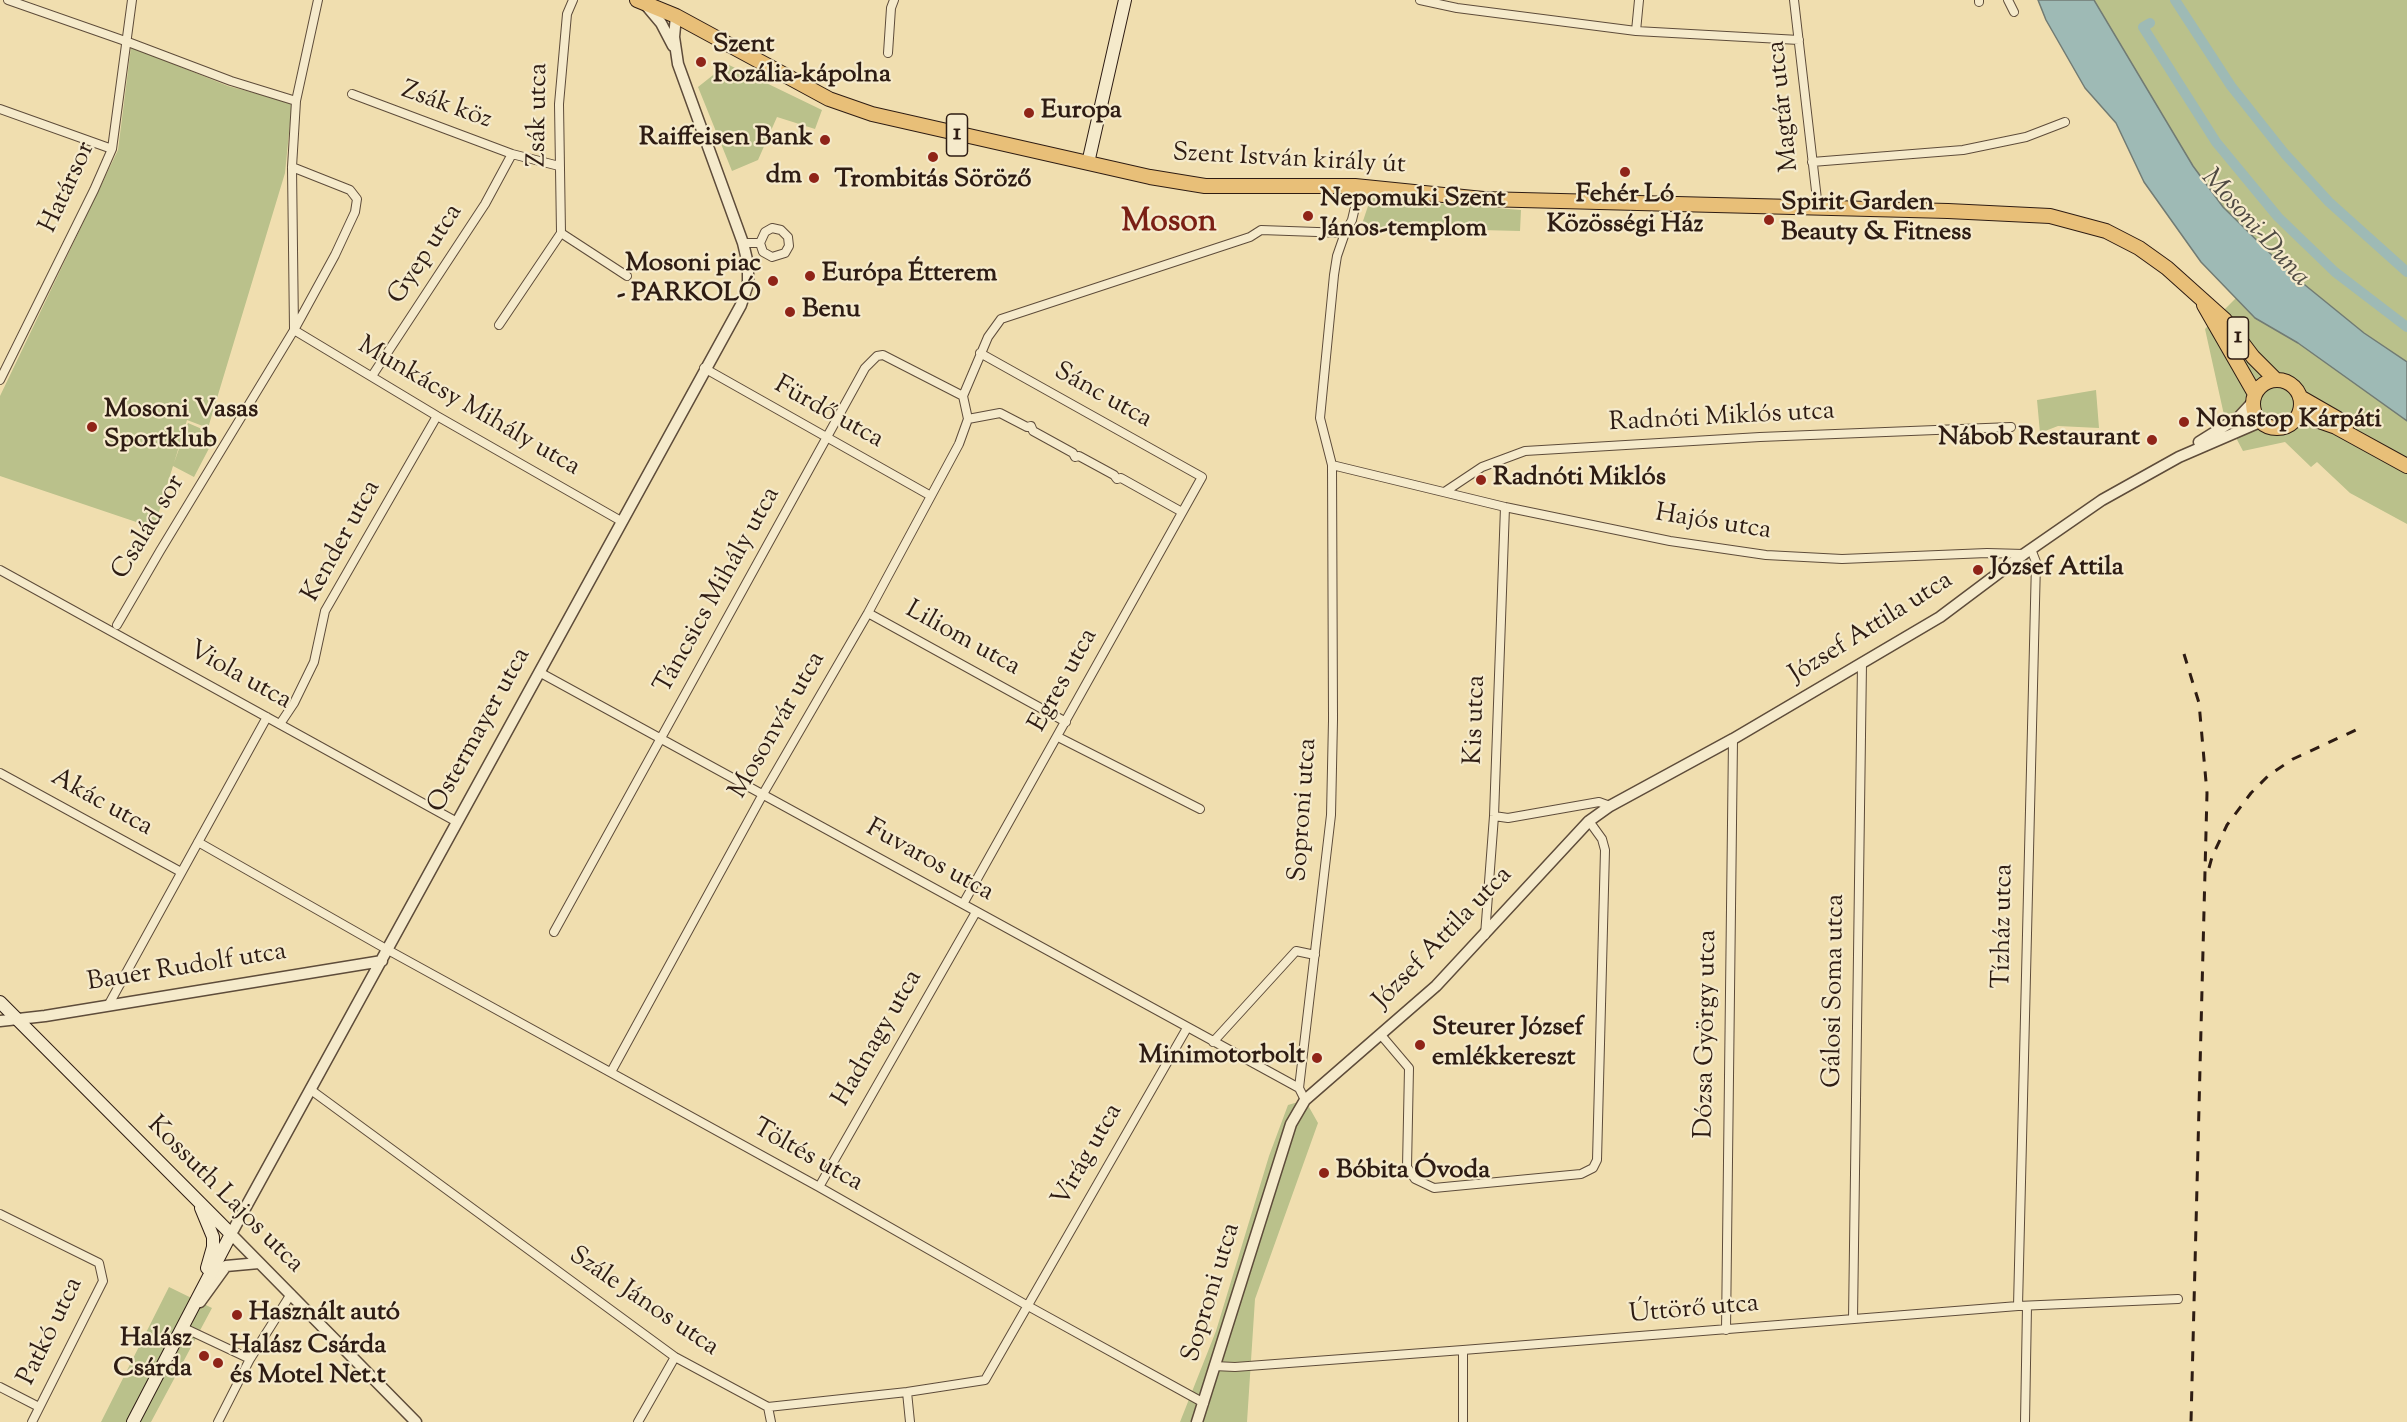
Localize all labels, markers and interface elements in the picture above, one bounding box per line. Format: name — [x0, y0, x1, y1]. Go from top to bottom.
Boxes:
place label: Szent Rozália-kápolna — [713, 31, 891, 92]
street label: Magtár utca — [1763, 39, 1807, 173]
marker: Szent Rozália-kápolna — [694, 55, 708, 69]
street label: Zsák utca — [523, 63, 557, 167]
street label: Zsák köz — [396, 76, 496, 138]
place label: Europa — [1041, 97, 1122, 129]
marker: Europa — [1022, 106, 1036, 120]
road number: 1 — [946, 114, 968, 156]
place label: Raiffeisen Bank — [639, 124, 813, 156]
marker: Raiffeisen Bank — [818, 133, 832, 147]
street label: Határsor — [34, 138, 104, 238]
street label: Szent István király út — [1172, 139, 1406, 183]
marker: Trombitás Söröző — [926, 150, 940, 164]
place label: dm — [766, 162, 802, 194]
water label: Mosoni-Duna — [2193, 163, 2315, 295]
marker: Fehér Ló Közösségi Ház — [1618, 165, 1632, 179]
place label: Trombitás Söröző — [834, 166, 1032, 198]
marker: dm — [807, 171, 821, 185]
place label: Fehér Ló Közösségi Ház — [1547, 181, 1703, 243]
place label: Nepomuki Szent János-templom — [1320, 185, 1506, 246]
place label: Spirit Garden Beauty & Fitness — [1781, 189, 1971, 250]
street label: Gyep utca — [383, 199, 471, 311]
district label: Moson — [1121, 206, 1217, 244]
marker: Nepomuki Szent János-templom — [1301, 209, 1315, 223]
marker: Spirit Garden Beauty & Fitness — [1762, 213, 1776, 227]
place label: Mosoni piac - PARKOLÓ — [617, 250, 761, 312]
place label: Európa Étterem — [822, 260, 997, 292]
marker: Európa Étterem — [803, 269, 817, 283]
marker: Mosoni piac - PARKOLÓ — [766, 274, 780, 288]
place label: Benu — [802, 296, 861, 328]
marker: Benu — [783, 305, 797, 319]
road number: 1 — [2228, 317, 2248, 359]
street label: Munkácsy Mihály utca — [351, 332, 585, 484]
street label: Sánc utca — [1047, 357, 1157, 437]
street label: Fürdő utca — [768, 371, 888, 457]
place label: Mosoni Vasas Sportklub — [104, 396, 258, 458]
street label: Radnóti Miklós utca — [1608, 398, 1836, 440]
place label: Nonstop Kárpáti — [2196, 406, 2382, 438]
marker: Nonstop Kárpáti — [2177, 415, 2191, 429]
marker: Mosoni Vasas Sportklub — [85, 420, 99, 434]
place label: Nábob Restaurant — [1938, 424, 2140, 456]
marker: Nábob Restaurant — [2145, 433, 2159, 447]
place label: Radnóti Miklós — [1493, 464, 1666, 496]
street label: Család sor — [107, 470, 193, 586]
marker: Radnóti Miklós — [1474, 473, 1488, 487]
street label: Kender utca — [297, 476, 389, 608]
street label: Táncsics Mihály utca — [649, 482, 789, 700]
street label: Hajós utca — [1653, 499, 1773, 549]
place label: József Attila — [1990, 554, 2124, 586]
marker: József Attila — [1971, 563, 1985, 577]
street label: József Attila utca — [1785, 566, 1959, 692]
street label: Liliom utca — [899, 596, 1025, 684]
street label: Egres utca — [1024, 624, 1106, 738]
street label: Viola utca — [182, 636, 296, 718]
street label: Ostermayer utca — [423, 643, 539, 819]
street label: Mosonvár utca — [724, 647, 834, 805]
street label: Kis utca — [1460, 675, 1494, 765]
street label: Soproni utca — [1284, 737, 1326, 883]
street label: Akác utca — [45, 763, 157, 845]
street label: Fuvaros utca — [860, 814, 998, 910]
street label: József Attila utca — [1368, 861, 1520, 1017]
street label: Tízház utca — [1988, 863, 2022, 989]
street label: Gálosi Soma utca — [1819, 894, 1853, 1088]
street label: Dózsa György utca — [1691, 929, 1725, 1139]
street label: Bauer Rudolf utca — [85, 938, 289, 1000]
street label: Hadnagy utca — [827, 965, 931, 1113]
place label: Steurer József emlékkereszt — [1432, 1014, 1584, 1076]
marker: Steurer József emlékkereszt — [1413, 1038, 1427, 1052]
place label: Minimotorbolt — [1139, 1042, 1305, 1074]
marker: Minimotorbolt — [1310, 1051, 1324, 1065]
street label: Virág utca — [1047, 1099, 1131, 1213]
street label: Kossuth Lajos utca — [139, 1111, 309, 1281]
street label: Töltés utca — [746, 1114, 868, 1200]
place label: Bóbita Óvoda — [1336, 1157, 1490, 1189]
marker: Bóbita Óvoda — [1317, 1166, 1331, 1180]
street label: Soproni utca — [1177, 1220, 1249, 1366]
street label: Szále János utca — [562, 1241, 724, 1365]
street label: Patkó utca — [13, 1273, 91, 1391]
street label: Úttörő utca — [1628, 1290, 1760, 1332]
place label: Használt autó — [249, 1299, 400, 1331]
marker: Használt autó — [230, 1308, 244, 1322]
place label: Halász Csárda — [113, 1325, 192, 1386]
place label: Halász Csárda és Motel Net.t — [230, 1332, 386, 1394]
marker: Halász Csárda — [197, 1349, 211, 1363]
marker: Halász Csárda és Motel Net.t — [211, 1356, 225, 1370]

